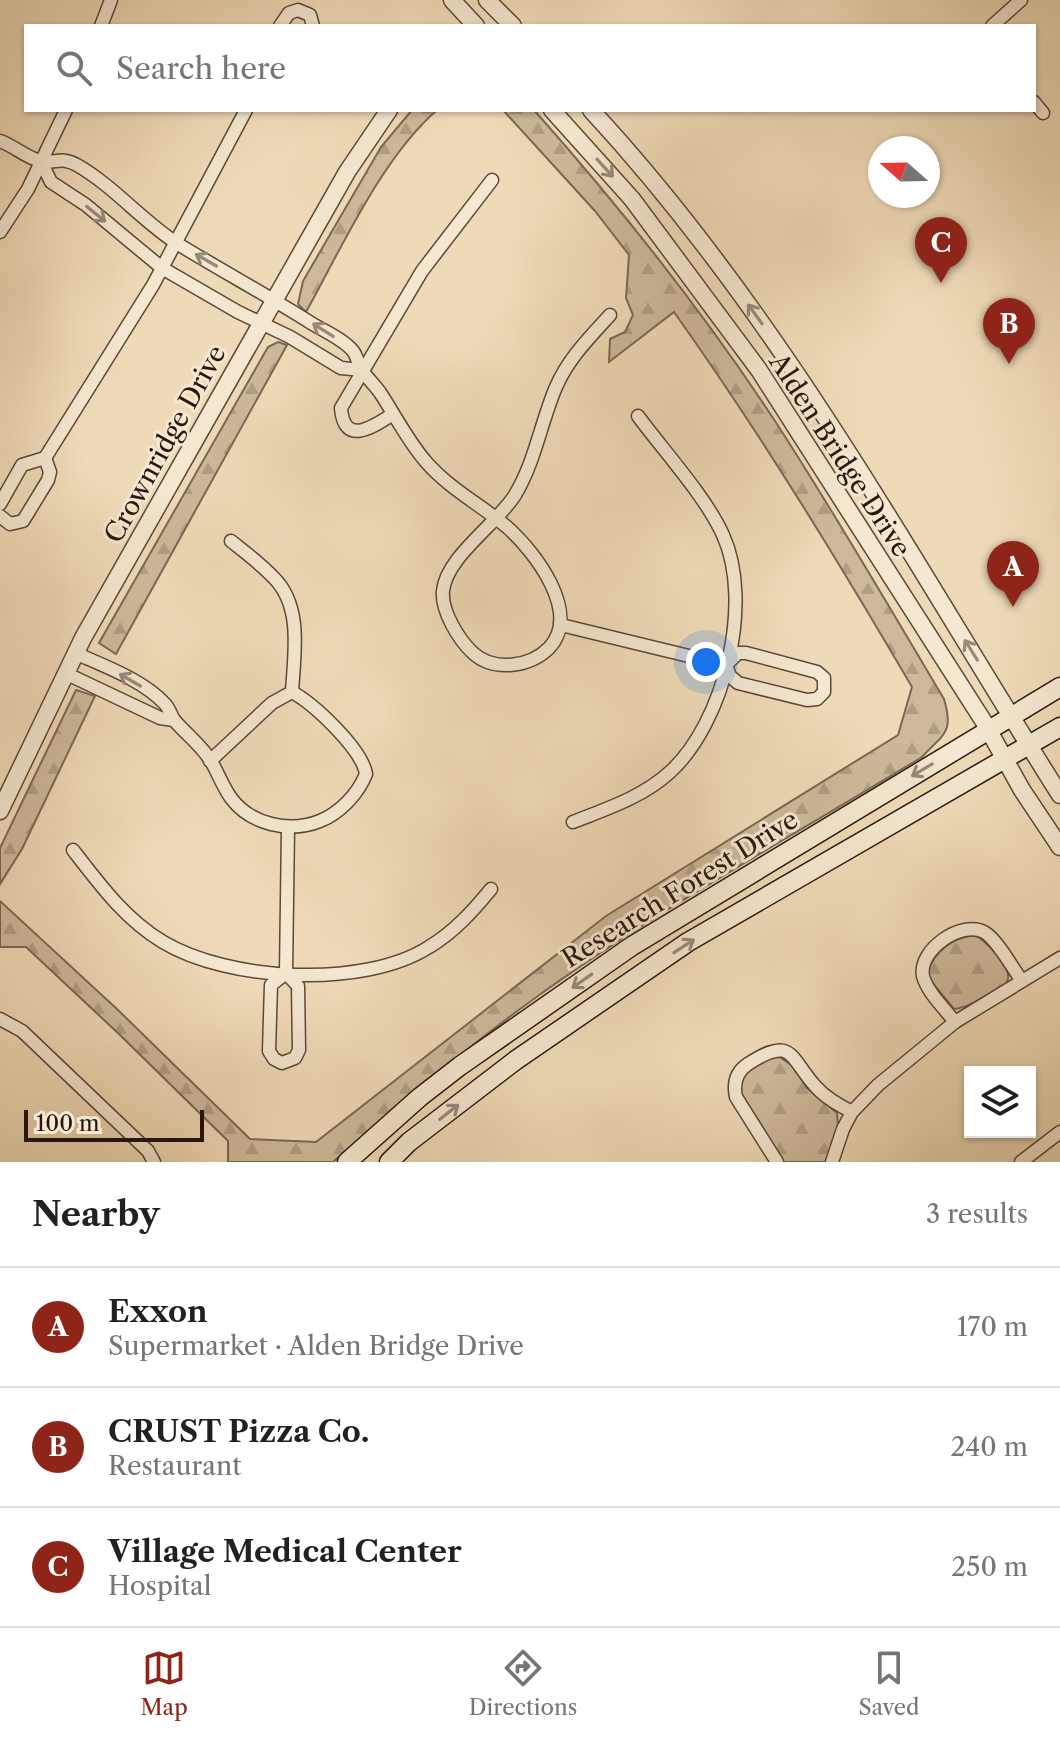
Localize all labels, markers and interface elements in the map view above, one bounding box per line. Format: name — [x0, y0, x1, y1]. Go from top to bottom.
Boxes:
search box — [24, 24, 1036, 112]
icon: search — [52, 46, 96, 90]
text: Search here — [116, 50, 286, 87]
north arrow — [868, 136, 940, 208]
one-way arrow — [595, 157, 613, 177]
one-way arrow — [85, 205, 106, 222]
pin: C — [915, 217, 967, 283]
one-way arrow — [195, 252, 218, 268]
pin: B — [983, 298, 1035, 364]
one-way arrow — [746, 303, 763, 325]
one-way arrow — [312, 322, 334, 339]
street label: Crownridge Drive — [97, 340, 233, 548]
street label: Alden Bridge Drive — [762, 346, 918, 563]
pin: A — [987, 541, 1039, 607]
one-way arrow — [963, 639, 979, 662]
your location — [686, 642, 726, 682]
one-way arrow — [119, 672, 142, 688]
one-way arrow — [911, 763, 934, 779]
street label: Research Forest Drive — [556, 803, 804, 975]
one-way arrow — [672, 937, 695, 953]
one-way arrow — [571, 973, 593, 989]
map controls — [964, 1066, 1036, 1138]
button: layers — [964, 1066, 1036, 1138]
one-way arrow — [438, 1103, 459, 1121]
scale bar — [24, 1106, 204, 1142]
text: 100 m — [36, 1110, 99, 1137]
text: Nearby — [32, 1193, 160, 1235]
text: 3 results — [926, 1198, 1028, 1230]
text: Exxon — [108, 1293, 208, 1330]
text: A — [48, 1311, 68, 1343]
text: 170 m — [957, 1311, 1028, 1343]
text: Supermarket · Alden Bridge Drive — [108, 1330, 524, 1362]
text: CRUST Pizza Co. — [108, 1413, 369, 1450]
text: B — [48, 1431, 68, 1463]
text: 240 m — [950, 1431, 1028, 1463]
text: Restaurant — [108, 1450, 242, 1482]
text: Village Medical Center — [108, 1533, 462, 1570]
text: C — [48, 1551, 68, 1583]
text: 250 m — [951, 1551, 1028, 1583]
text: Hospital — [108, 1570, 212, 1602]
tab: Map — [140, 1646, 188, 1721]
tab: Directions — [469, 1646, 577, 1721]
tab: Saved — [858, 1646, 919, 1721]

